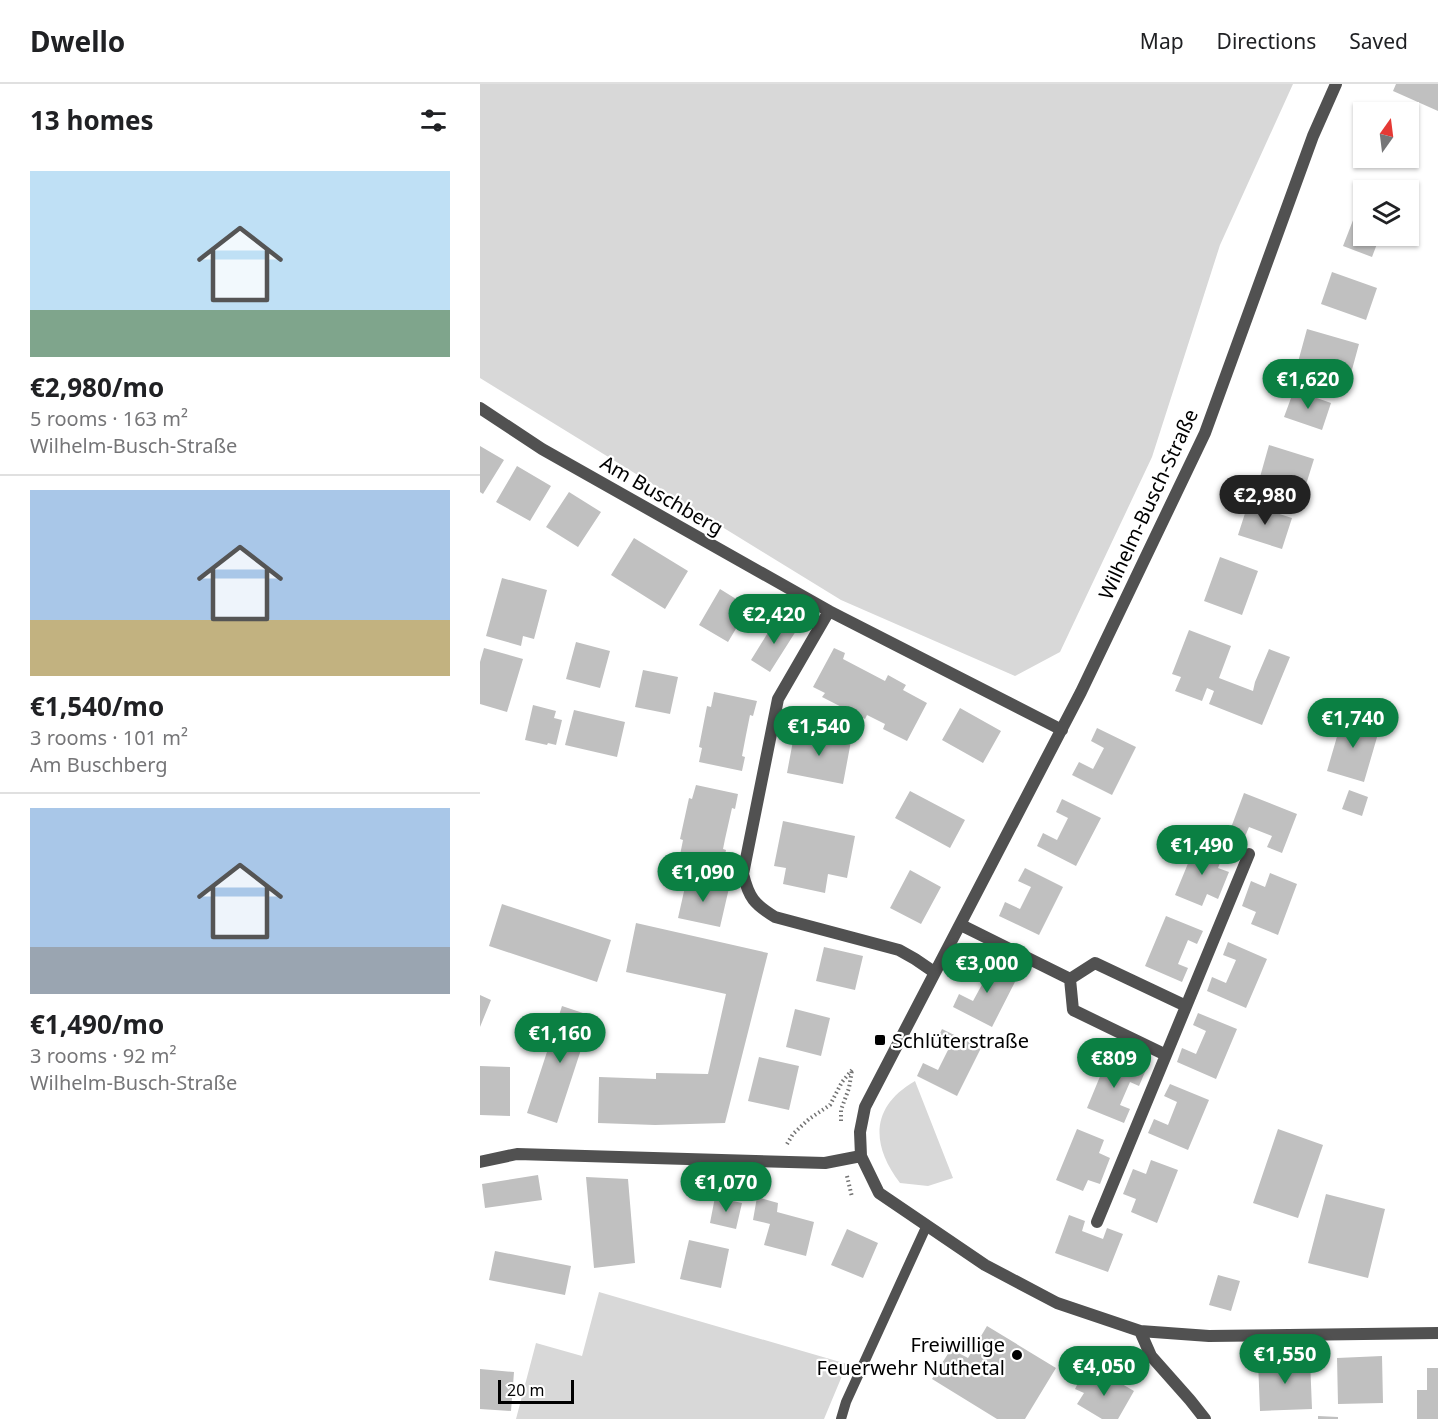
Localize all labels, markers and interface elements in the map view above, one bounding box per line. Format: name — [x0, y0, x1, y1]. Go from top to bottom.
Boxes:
text: Dwello — [30, 22, 125, 60]
text: Map — [1140, 27, 1184, 55]
text: Directions — [1217, 27, 1316, 55]
text: Saved — [1349, 27, 1408, 55]
text: 13 homes — [30, 102, 154, 138]
north arrow — [1353, 102, 1419, 168]
map controls — [1353, 102, 1419, 246]
icon: filters — [417, 104, 450, 137]
button: layers — [1353, 180, 1419, 246]
icon: home — [186, 210, 294, 318]
pin: €1,620 — [1259, 359, 1357, 410]
text: €1,620 — [1277, 365, 1339, 392]
text: €2,980/mo — [30, 369, 164, 405]
street label: Wilhelm-Busch-Straße — [1092, 404, 1204, 604]
text: 5 rooms · 163 m² — [30, 405, 188, 432]
text: Wilhelm-Busch-Straße — [30, 432, 237, 459]
street label: Am Buschberg — [596, 449, 728, 541]
pin: €2,980 — [1216, 475, 1314, 526]
text: €2,980 — [1234, 481, 1296, 508]
icon: home — [186, 529, 294, 637]
pin: €2,420 — [725, 594, 823, 645]
text: €2,420 — [743, 600, 805, 627]
text: €1,540/mo — [30, 688, 164, 724]
pin: €1,740 — [1304, 698, 1402, 749]
text: €1,740 — [1322, 704, 1384, 731]
pin: €1,540 — [770, 706, 868, 757]
text: €1,540 — [788, 712, 850, 739]
text: 3 rooms · 101 m² — [30, 724, 188, 751]
text: Am Buschberg — [30, 751, 168, 778]
pin: €1,490 — [1153, 825, 1251, 876]
text: €1,490 — [1171, 831, 1233, 858]
icon: home — [186, 847, 294, 955]
pin: €1,090 — [654, 852, 752, 903]
text: €1,090 — [672, 858, 734, 885]
pin: €3,000 — [938, 943, 1036, 994]
text: €3,000 — [956, 949, 1018, 976]
text: €1,490/mo — [30, 1006, 164, 1042]
pin: €1,160 — [511, 1013, 609, 1064]
text: €1,160 — [529, 1019, 591, 1046]
place label: Schlüterstraße — [892, 1027, 1029, 1054]
marker: Schlüterstraße — [873, 1033, 887, 1047]
pin: €809 — [1078, 1038, 1150, 1089]
text: 3 rooms · 92 m² — [30, 1042, 177, 1069]
text: €809 — [1091, 1044, 1137, 1071]
text: Wilhelm-Busch-Straße — [30, 1069, 237, 1096]
pin: €1,070 — [677, 1162, 775, 1213]
text: €1,070 — [695, 1168, 757, 1195]
place label: Freiwillige Feuerwehr Nuthetal — [817, 1331, 1005, 1381]
pin: €1,550 — [1236, 1334, 1334, 1385]
text: €1,550 — [1254, 1340, 1316, 1367]
pin: €4,050 — [1055, 1346, 1153, 1397]
marker: Freiwillige Feuerwehr Nuthetal — [1010, 1348, 1024, 1362]
text: €4,050 — [1073, 1352, 1135, 1379]
scale bar — [498, 1377, 574, 1404]
text: 20 m — [507, 1379, 544, 1401]

